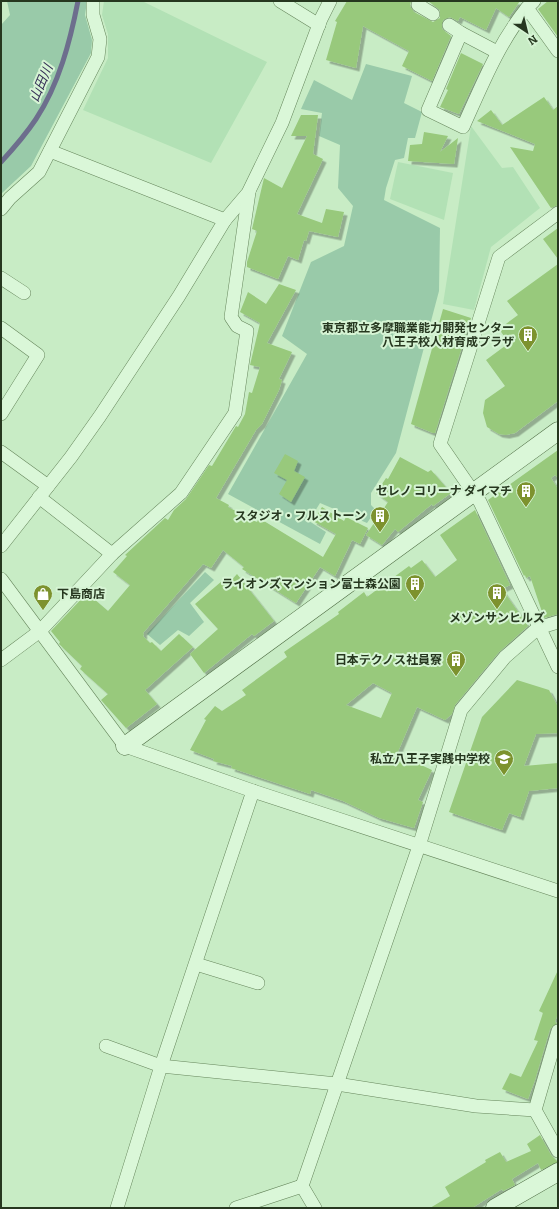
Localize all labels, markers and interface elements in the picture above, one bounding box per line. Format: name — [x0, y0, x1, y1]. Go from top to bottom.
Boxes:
north arrow — [507, 12, 547, 52]
text: N — [525, 32, 540, 48]
water label: 山田川 — [26, 60, 56, 104]
place label: 東京都立多摩職業能力開発センター 八王子校人材育成プラザ — [322, 321, 514, 349]
building icon: 東京都立多摩職業能力開発センター 八王子校人材育成プラザ — [517, 324, 539, 352]
building icon: セレノ コリーナ ダイマチ — [515, 480, 537, 508]
place label: セレノ コリーナ ダイマチ — [376, 484, 512, 498]
building icon: スタジオ・フルストーン — [369, 505, 391, 533]
place label: スタジオ・フルストーン — [235, 509, 366, 523]
building icon: ライオンズマンション富士森公園 — [404, 573, 426, 601]
place label: ライオンズマンション富士森公園 — [221, 577, 401, 591]
building icon: メゾンサンヒルズ — [486, 582, 508, 610]
shop icon: 下島商店 — [32, 583, 54, 611]
place label: 下島商店 — [57, 587, 105, 601]
place label: メゾンサンヒルズ — [449, 611, 545, 625]
building icon: 日本テクノス社員寮 — [445, 649, 467, 677]
place label: 日本テクノス社員寮 — [335, 653, 442, 667]
school or university icon: 私立八王子実践中学校 — [493, 748, 515, 776]
place label: 私立八王子実践中学校 — [370, 752, 490, 766]

